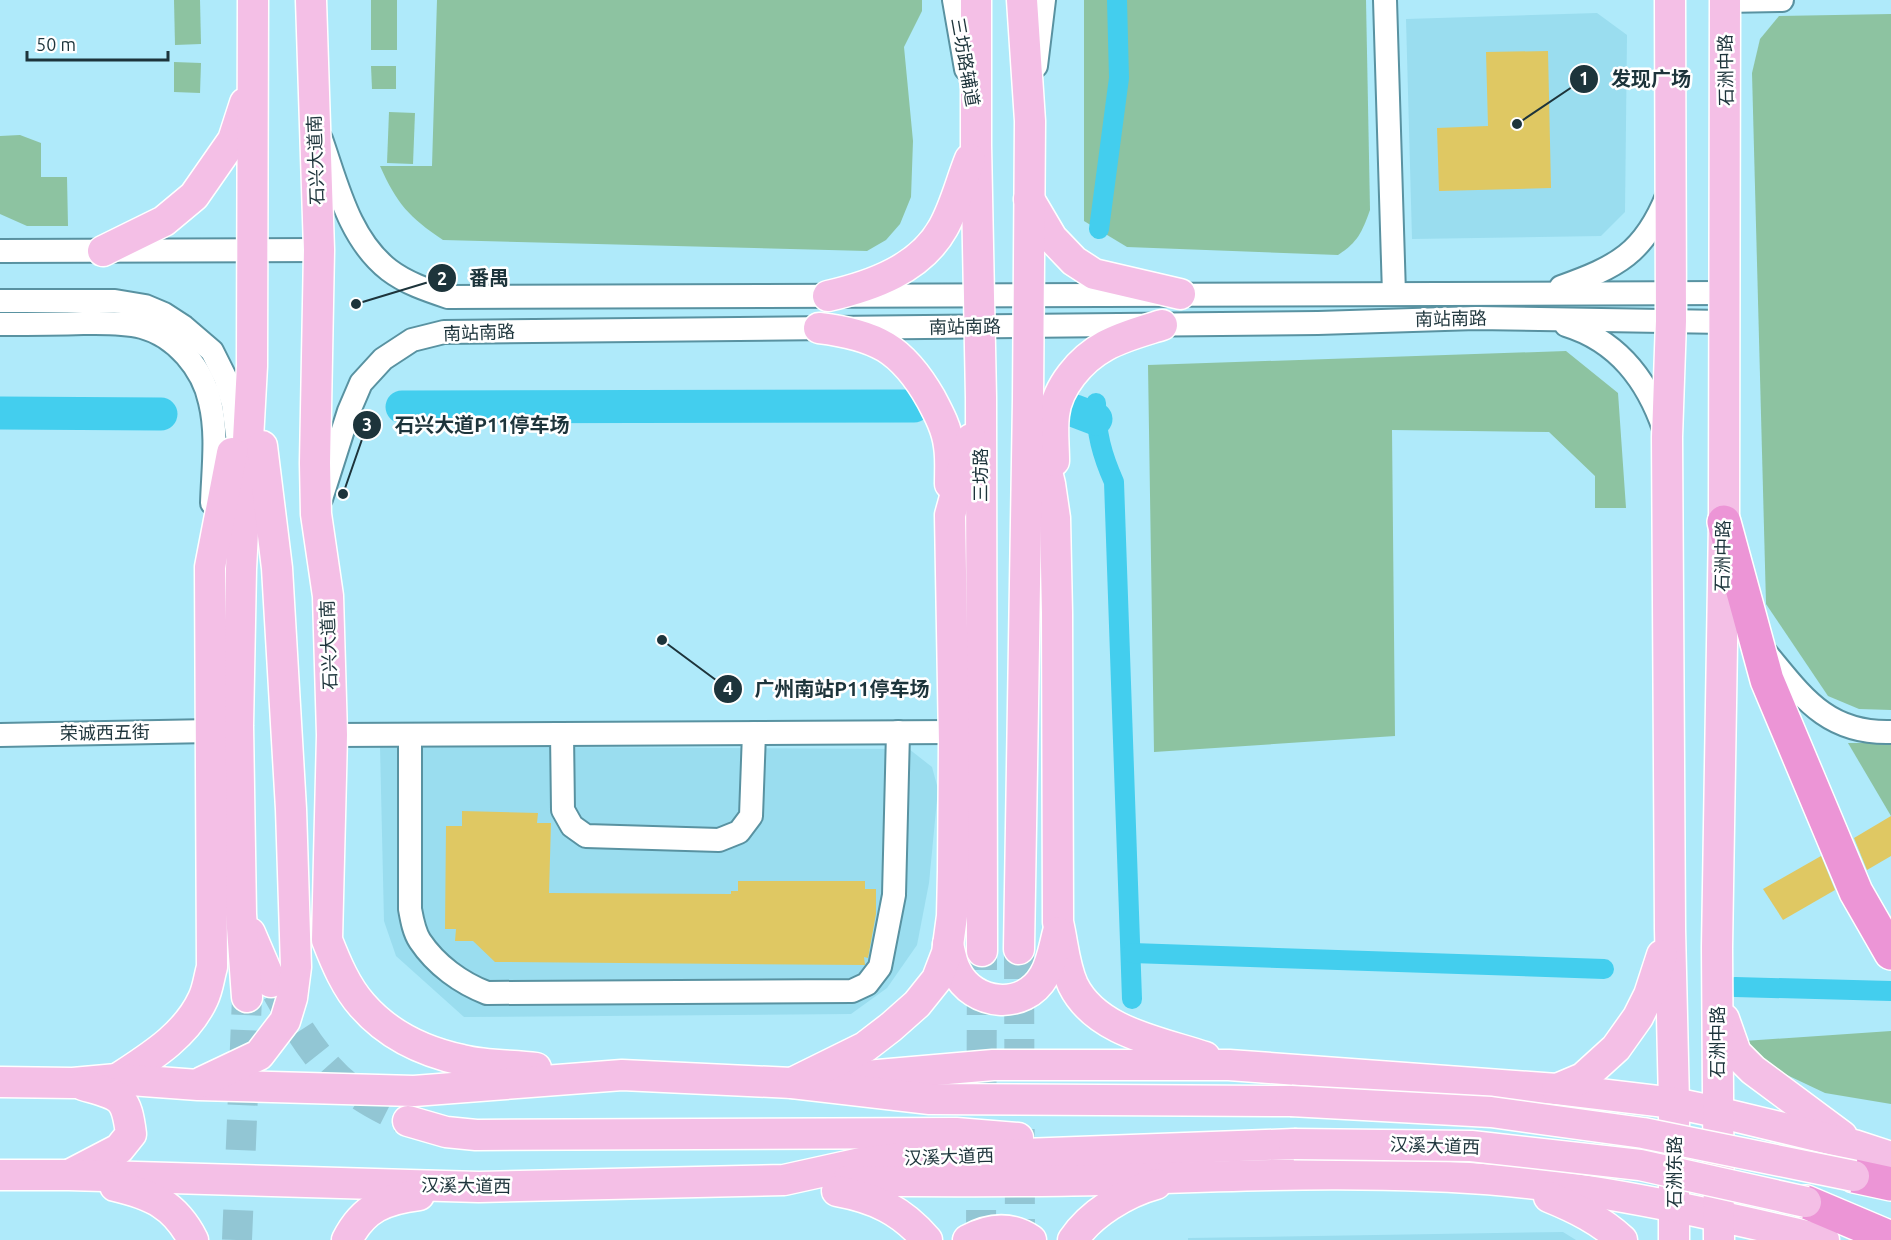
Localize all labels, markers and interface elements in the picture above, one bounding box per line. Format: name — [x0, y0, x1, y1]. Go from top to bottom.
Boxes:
street label: 三坊路辅道 — [948, 16, 984, 108]
scale bar — [27, 24, 168, 62]
text: 50 m — [36, 34, 76, 54]
street label: 石洲中路 — [1714, 34, 1736, 106]
callout: 发现广场 — [1569, 60, 1703, 98]
text: 发现广场 — [1611, 67, 1691, 90]
text: 1 — [1579, 68, 1589, 88]
street label: 石兴大道南 — [303, 115, 327, 205]
callout: 番禺 — [427, 259, 521, 297]
text: 番禺 — [469, 266, 509, 289]
text: 2 — [437, 268, 447, 288]
street label: 南站南路 — [1415, 307, 1487, 329]
street label: 南站南路 — [929, 315, 1001, 337]
street label: 南站南路 — [443, 321, 515, 343]
callout: 石兴大道P11停车场 — [352, 406, 582, 444]
text: 石兴大道P11停车场 — [394, 413, 570, 436]
text: 3 — [362, 414, 372, 434]
street label: 三坊路 — [970, 448, 990, 502]
street label: 石洲中路 — [1711, 520, 1733, 592]
street label: 石兴大道南 — [316, 600, 340, 690]
callout: 广州南站P11停车场 — [713, 670, 942, 708]
text: 广州南站P11停车场 — [754, 677, 930, 700]
text: 4 — [723, 678, 733, 698]
street label: 荣诚西五街 — [60, 721, 150, 743]
street label: 石洲中路 — [1707, 1006, 1727, 1078]
street label: 汉溪大道西 — [1390, 1133, 1480, 1157]
street label: 石洲东路 — [1664, 1136, 1684, 1208]
street label: 汉溪大道西 — [904, 1144, 994, 1168]
street label: 汉溪大道西 — [421, 1174, 511, 1196]

